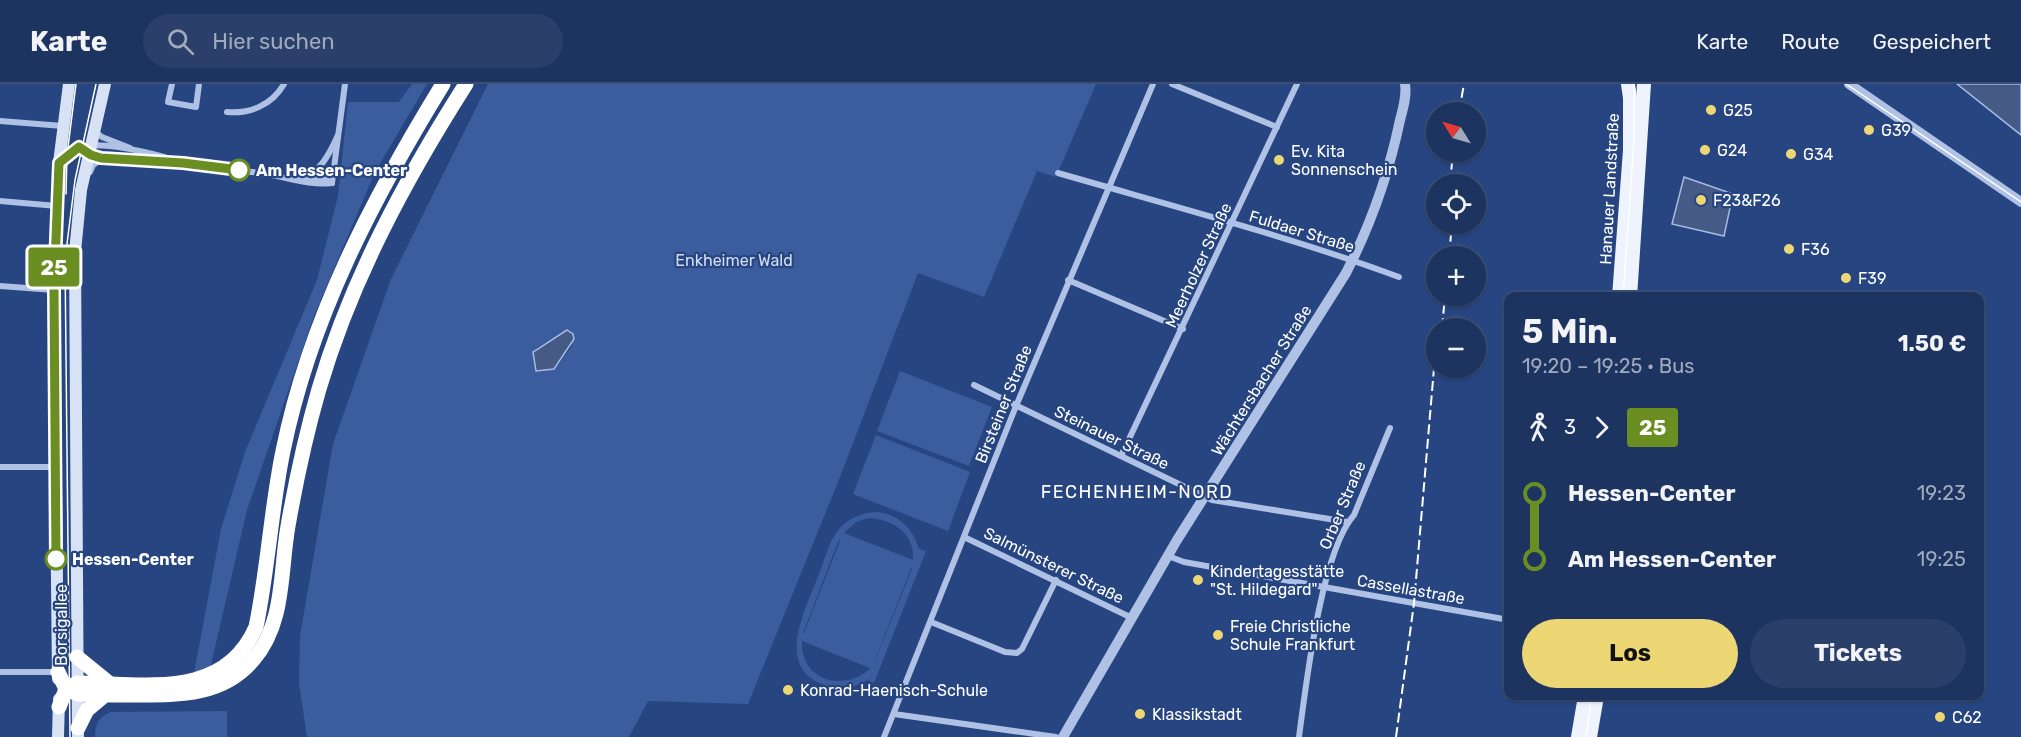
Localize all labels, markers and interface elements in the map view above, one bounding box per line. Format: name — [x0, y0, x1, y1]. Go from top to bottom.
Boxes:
search box — [143, 14, 563, 68]
text: Karte — [30, 25, 107, 58]
icon: search — [164, 25, 197, 58]
text: Hier suchen — [212, 28, 335, 55]
text: Karte — [1696, 29, 1748, 54]
text: Route — [1781, 29, 1840, 54]
text: Gespeichert — [1873, 29, 1991, 54]
place label: G25 — [1723, 101, 1753, 120]
north arrow — [1426, 102, 1486, 162]
map controls — [1426, 102, 1486, 378]
marker: G25 — [1704, 103, 1718, 117]
street label: Hanauer Landstraße — [1596, 113, 1623, 265]
place label: G39 — [1881, 121, 1911, 140]
marker: G39 — [1862, 123, 1876, 137]
place label: G24 — [1717, 141, 1747, 160]
place label: Ev. Kita Sonnenschein — [1291, 142, 1397, 179]
marker: G24 — [1698, 143, 1712, 157]
place label: G34 — [1803, 145, 1834, 164]
marker: G34 — [1784, 147, 1798, 161]
marker: Ev. Kita Sonnenschein — [1272, 153, 1286, 167]
marker: Am Hessen-Center — [228, 159, 250, 181]
place label: Am Hessen-Center — [256, 161, 408, 180]
button: locate — [1426, 174, 1486, 234]
place label: F23&F26 — [1713, 191, 1781, 210]
marker: F23&F26 — [1694, 193, 1708, 207]
street label: Meerholzer Straße — [1161, 200, 1236, 331]
street label: Fuldaer Straße — [1247, 206, 1357, 257]
place label: F36 — [1801, 240, 1830, 259]
marker: F36 — [1782, 242, 1796, 256]
button: + — [1426, 246, 1486, 306]
line badge: 25 — [27, 248, 81, 286]
park label: Enkheimer Wald — [675, 251, 793, 270]
text: 25 — [40, 255, 68, 280]
place label: F39 — [1858, 269, 1886, 288]
marker: F39 — [1839, 271, 1853, 285]
street label: Wächtersbacher Straße — [1207, 301, 1316, 459]
text: 5 Min. — [1522, 312, 1618, 351]
button: − — [1426, 318, 1486, 378]
text: 1.50 € — [1898, 330, 1966, 357]
street label: Birsteiner Straße — [971, 342, 1036, 466]
text: 19:20 – 19:25 · Bus — [1522, 354, 1694, 378]
street label: Steinauer Straße — [1051, 401, 1172, 473]
icon: walk — [1522, 411, 1555, 444]
icon: forward — [1585, 411, 1618, 444]
text: 3 — [1564, 415, 1576, 439]
text: 25 — [1639, 415, 1666, 440]
street label: Orber Straße — [1315, 458, 1370, 552]
text: Hessen-Center — [1568, 480, 1735, 507]
district label: FECHENHEIM-NORD — [1041, 481, 1233, 503]
text: 19:23 — [1917, 481, 1966, 505]
street label: Salmünsterer Straße — [981, 523, 1127, 608]
text: Am Hessen-Center — [1568, 546, 1776, 573]
text: 19:25 — [1917, 547, 1966, 571]
marker: Hessen-Center — [45, 548, 67, 570]
place label: Hessen-Center — [72, 550, 194, 569]
place label: Kindertagesstätte "St. Hildegard" — [1210, 562, 1344, 599]
street label: Cassellastraße — [1356, 571, 1466, 608]
marker: Kindertagesstätte "St. Hildegard" — [1191, 573, 1205, 587]
street label: Borsigallee — [52, 584, 71, 666]
place label: Freie Christliche Schule Frankfurt — [1230, 617, 1355, 654]
button: Los — [1522, 619, 1738, 688]
button: Tickets — [1750, 619, 1966, 688]
marker: Freie Christliche Schule Frankfurt — [1211, 628, 1225, 642]
place label: Konrad-Haenisch-Schule — [800, 681, 988, 700]
marker: Konrad-Haenisch-Schule — [781, 683, 795, 697]
place label: Klassikstadt — [1152, 705, 1242, 724]
marker: Klassikstadt — [1133, 707, 1147, 721]
place label: C62 — [1952, 708, 1982, 727]
marker: C62 — [1933, 710, 1947, 724]

